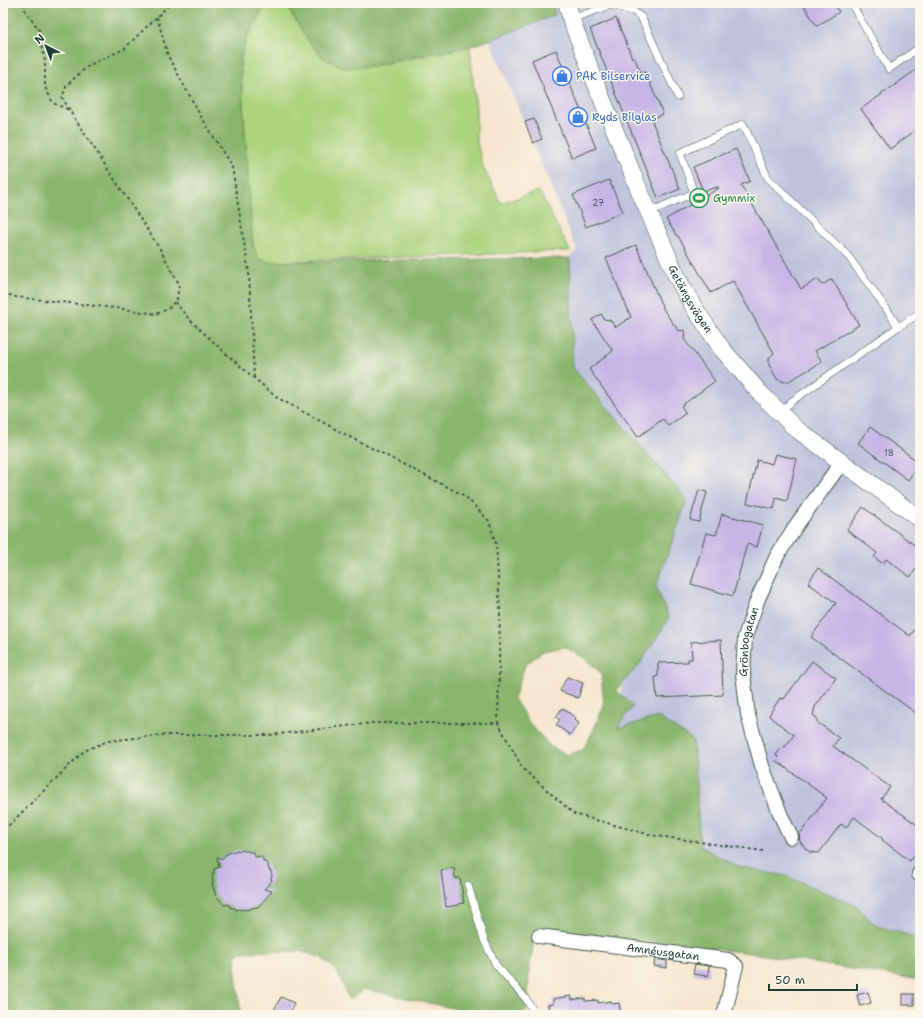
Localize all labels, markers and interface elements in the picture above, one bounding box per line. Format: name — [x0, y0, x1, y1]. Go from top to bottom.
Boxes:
north arrow — [26, 26, 66, 66]
text: N — [31, 30, 48, 47]
shop icon: PAK Bilservice — [551, 65, 573, 87]
place label: PAK Bilservice — [576, 69, 651, 84]
shop icon: Ryds Bilglas — [567, 106, 589, 128]
place label: Ryds Bilglas — [592, 110, 657, 125]
sports icon: Gymmix — [688, 187, 710, 209]
place label: Gymmix — [713, 191, 756, 206]
house number: 27 — [592, 197, 604, 209]
street label: Getängsvägen — [665, 262, 716, 336]
house number: 18 — [884, 447, 894, 459]
street label: Grönbogatan — [735, 604, 762, 677]
street label: Amnéusgatan — [626, 940, 701, 964]
scale bar — [769, 966, 857, 992]
text: 50 m — [775, 972, 805, 988]

